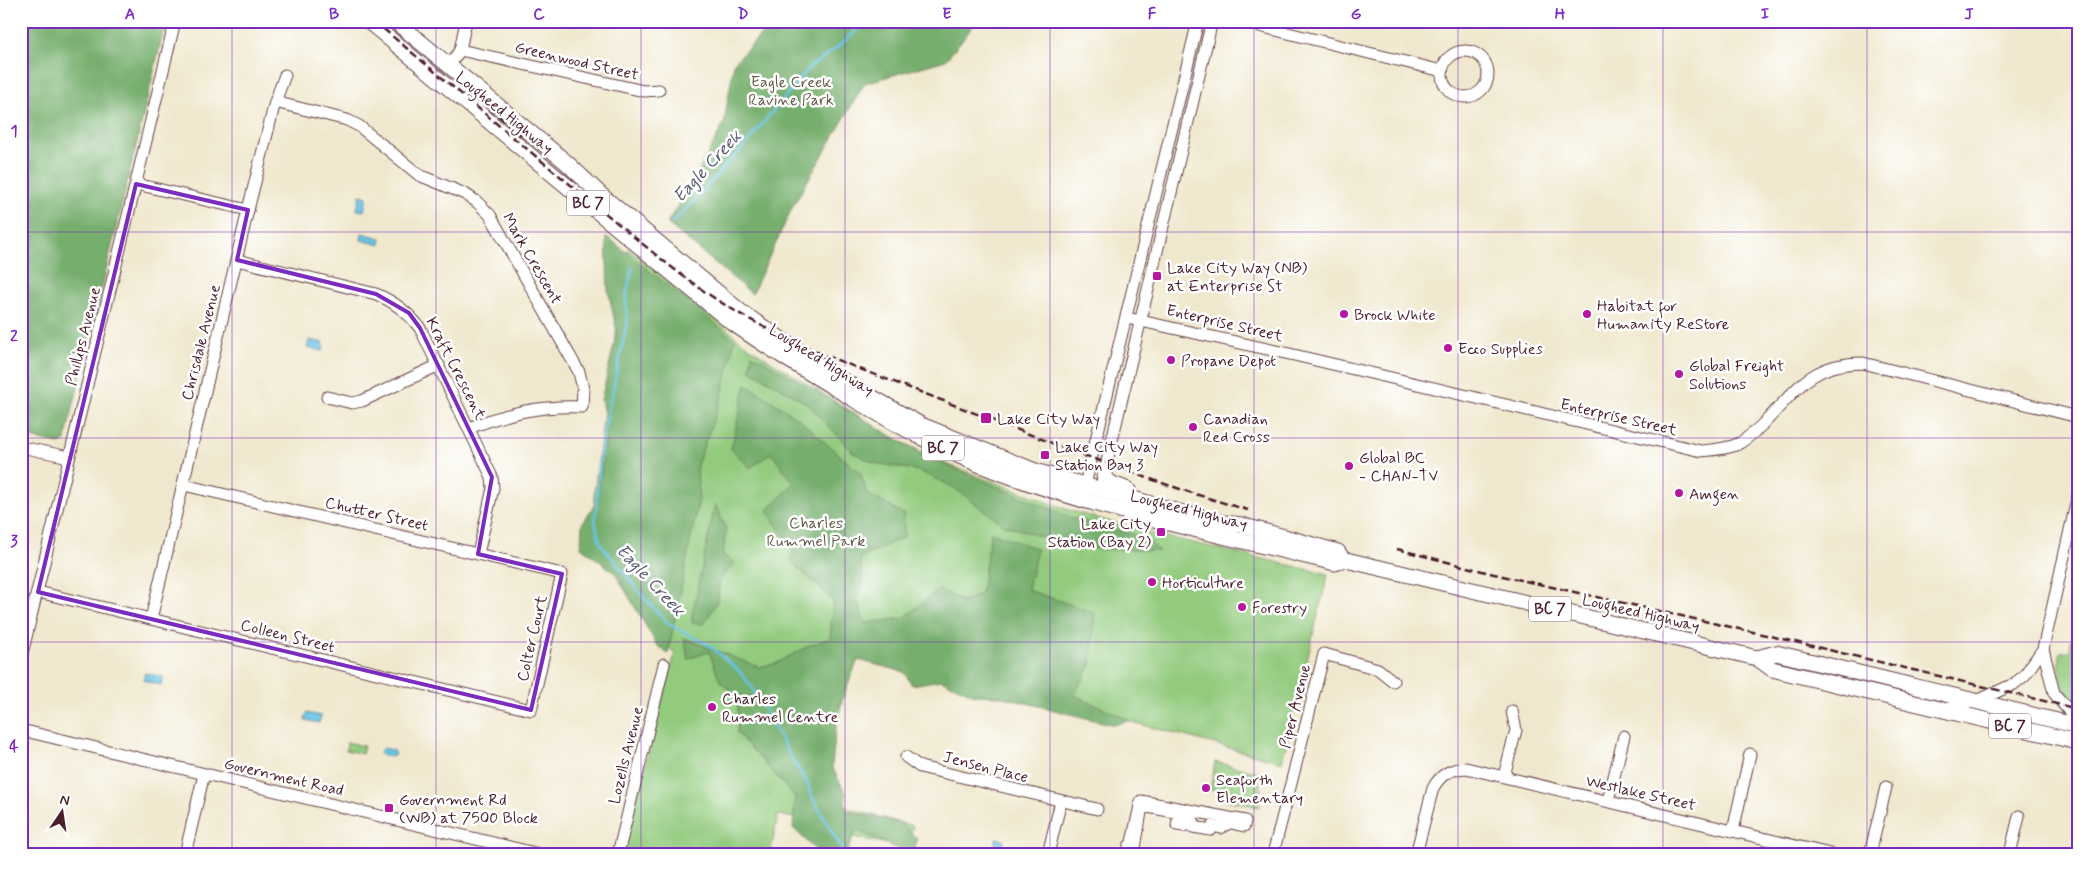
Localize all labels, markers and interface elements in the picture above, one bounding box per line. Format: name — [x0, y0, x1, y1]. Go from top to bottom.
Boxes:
text: A — [125, 4, 135, 25]
text: B — [329, 4, 339, 25]
text: C — [533, 4, 545, 25]
text: D — [737, 4, 749, 25]
text: E — [942, 4, 952, 25]
text: F — [1148, 4, 1157, 25]
text: G — [1351, 4, 1362, 25]
text: H — [1555, 4, 1566, 25]
text: I — [1761, 4, 1770, 25]
text: J — [1964, 4, 1974, 25]
street label: Greenwood Street — [513, 37, 641, 86]
street label: Lougheed Highway — [450, 67, 557, 160]
park label: Eagle Creek Ravine Park — [748, 72, 834, 111]
text: 1 — [10, 121, 18, 142]
water label: Eagle Creek — [668, 125, 748, 208]
road number: BC 7 — [567, 190, 609, 216]
street label: Mark Crescent — [497, 209, 567, 309]
place label: Lake City Way (NB) at Enterprise St — [1167, 258, 1308, 297]
marker: Lake City Way (NB) at Enterprise St — [1151, 270, 1163, 282]
street label: Chrisdale Avenue — [177, 282, 226, 403]
street label: Phillips Avenue — [61, 285, 106, 388]
place label: Habitat for Humanity ReStore — [1597, 296, 1730, 335]
street label: Enterprise Street — [1164, 300, 1286, 347]
place label: Brock White — [1354, 305, 1435, 326]
marker: Brock White — [1338, 308, 1350, 320]
marker: Habitat for Humanity ReStore — [1581, 308, 1593, 320]
street label: Kraft Crescent — [421, 314, 491, 424]
street label: Lougheed Highway — [764, 320, 878, 402]
text: 2 — [10, 326, 18, 347]
place label: Ecco Supplies — [1458, 339, 1543, 360]
marker: Ecco Supplies — [1442, 342, 1454, 354]
place label: Propane Depot — [1181, 351, 1276, 372]
marker: Propane Depot — [1165, 354, 1177, 366]
place label: Global Freight Solutions — [1689, 356, 1785, 395]
marker: Global Freight Solutions — [1673, 368, 1685, 380]
street label: Enterprise Street — [1558, 394, 1680, 441]
place label: Lake City Way — [997, 409, 1100, 430]
place label: Canadian Red Cross — [1203, 409, 1270, 448]
marker: Lake City Way — [979, 411, 993, 425]
marker: Canadian Red Cross — [1187, 421, 1199, 433]
road number: BC 7 — [922, 436, 964, 460]
place label: Lake City Way Station Bay 3 — [1055, 437, 1158, 476]
place label: Global BC - CHAN-TV — [1359, 448, 1438, 487]
marker: Lake City Way Station Bay 3 — [1039, 449, 1051, 461]
marker: Global BC - CHAN-TV — [1343, 460, 1355, 472]
place label: Amgen — [1689, 484, 1740, 506]
street label: Lougheed Highway — [1128, 486, 1249, 536]
marker: Amgen — [1673, 487, 1685, 499]
street label: Chutter Street — [323, 492, 430, 537]
park label: Charles Rummel Park — [767, 513, 865, 552]
place label: Lake City Station (Bay 2) — [1048, 514, 1151, 553]
marker: Lake City Station (Bay 2) — [1155, 526, 1167, 538]
text: 3 — [10, 531, 18, 552]
water label: Eagle Creek — [611, 539, 691, 623]
place label: Horticulture — [1162, 573, 1244, 594]
marker: Horticulture — [1146, 576, 1158, 588]
street label: Lougheed Highway — [1580, 590, 1702, 638]
street label: Colter Court — [512, 593, 553, 684]
road number: BC 7 — [1529, 596, 1571, 622]
place label: Forestry — [1252, 598, 1307, 619]
marker: Forestry — [1236, 601, 1248, 613]
street label: Colleen Street — [238, 615, 337, 658]
street label: Piper Avenue — [1275, 662, 1316, 751]
place label: Charles Rummel Centre — [722, 689, 838, 728]
marker: Charles Rummel Centre — [706, 701, 718, 713]
street label: Lozells Avenue — [604, 704, 649, 807]
road number: BC 7 — [1989, 714, 2031, 738]
text: 4 — [9, 736, 19, 757]
street label: Jensen Place — [941, 747, 1030, 788]
street label: Government Road — [222, 753, 346, 801]
place label: Seaforth Elementary — [1216, 770, 1303, 809]
street label: Westlake Street — [1584, 771, 1698, 816]
marker: Seaforth Elementary — [1200, 782, 1212, 794]
north arrow — [38, 788, 88, 838]
text: N — [58, 790, 71, 810]
place label: Government Rd (WB) at 7500 Block — [399, 790, 538, 829]
marker: Government Rd (WB) at 7500 Block — [383, 802, 395, 814]

